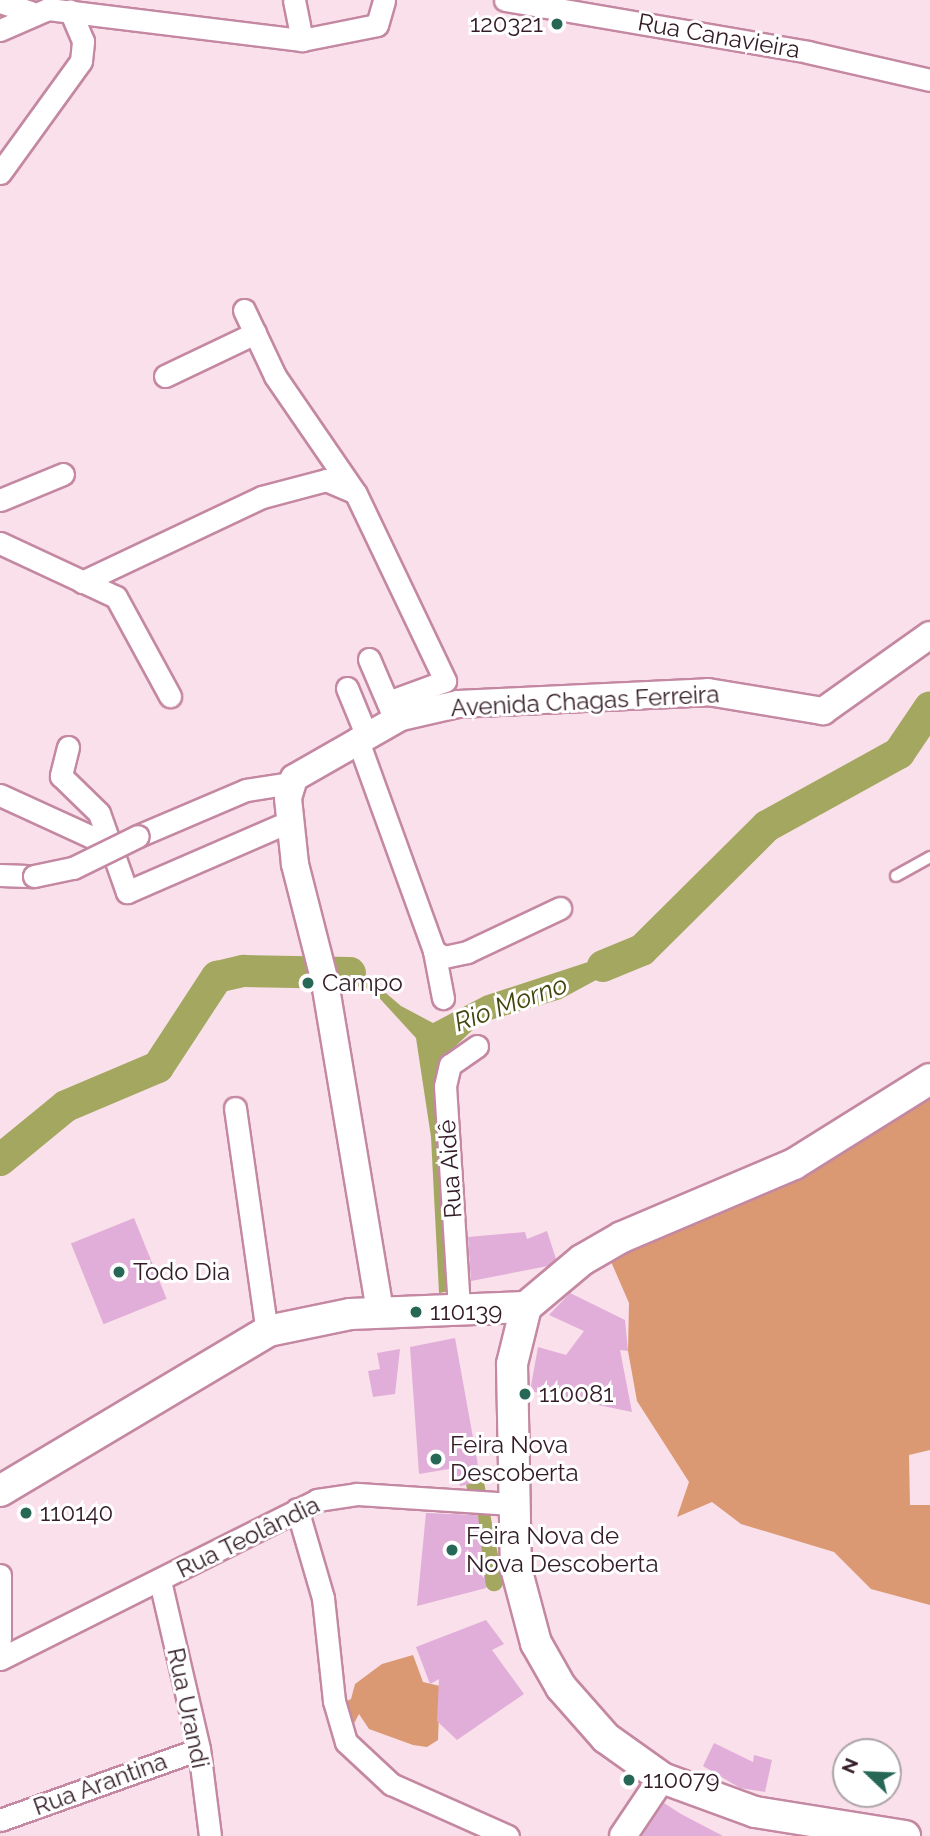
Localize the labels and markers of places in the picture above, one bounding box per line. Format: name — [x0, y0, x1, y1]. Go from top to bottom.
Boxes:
place label: 120321 — [470, 10, 543, 38]
marker: 120321 — [549, 16, 565, 32]
place label: Campo — [322, 969, 403, 997]
marker: Campo — [300, 975, 316, 991]
place label: Todo Dia — [133, 1258, 230, 1286]
marker: Todo Dia — [111, 1264, 127, 1280]
place label: 110139 — [430, 1298, 502, 1326]
marker: 110139 — [408, 1304, 424, 1320]
place label: 110081 — [539, 1380, 613, 1408]
marker: 110081 — [517, 1386, 533, 1402]
place label: Feira Nova Descoberta — [450, 1431, 579, 1487]
marker: Feira Nova Descoberta — [428, 1451, 444, 1467]
place label: 110140 — [40, 1499, 113, 1527]
marker: 110140 — [18, 1505, 34, 1521]
place label: Feira Nova de Nova Descoberta — [466, 1522, 658, 1578]
marker: Feira Nova de Nova Descoberta — [444, 1542, 460, 1558]
place label: 110079 — [643, 1766, 720, 1794]
marker: 110079 — [621, 1772, 637, 1788]

